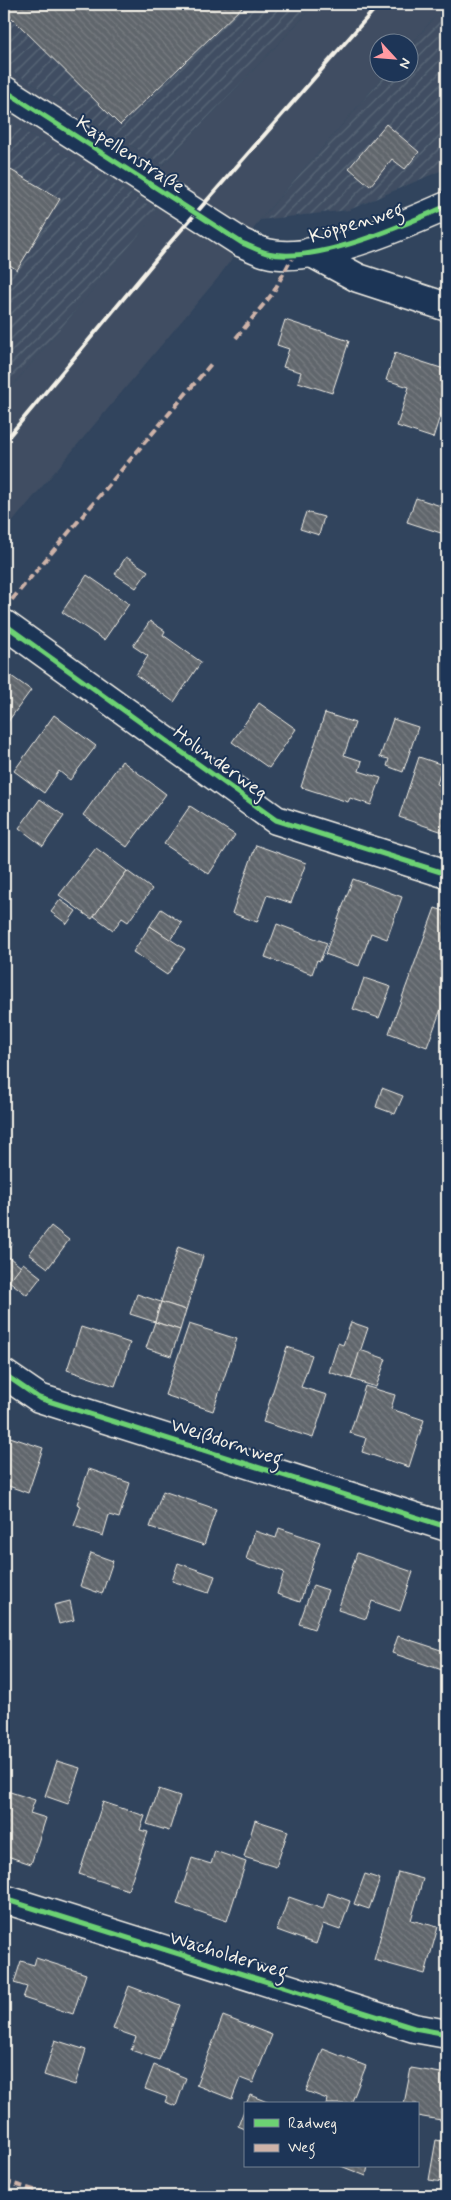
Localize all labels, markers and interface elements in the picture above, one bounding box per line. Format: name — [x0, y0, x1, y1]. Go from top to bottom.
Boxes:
north arrow — [368, 32, 418, 82]
text: N — [395, 55, 415, 71]
street label: Kapellenstraße — [70, 110, 190, 201]
street label: Köppenweg — [306, 196, 407, 252]
street label: Holunderweg — [167, 720, 273, 807]
street label: Weißdornweg — [166, 1412, 286, 1475]
street label: Wacholderweg — [165, 1925, 291, 1988]
legend — [244, 2102, 418, 2168]
text: Radweg — [288, 2114, 337, 2134]
text: Weg — [288, 2138, 315, 2159]

